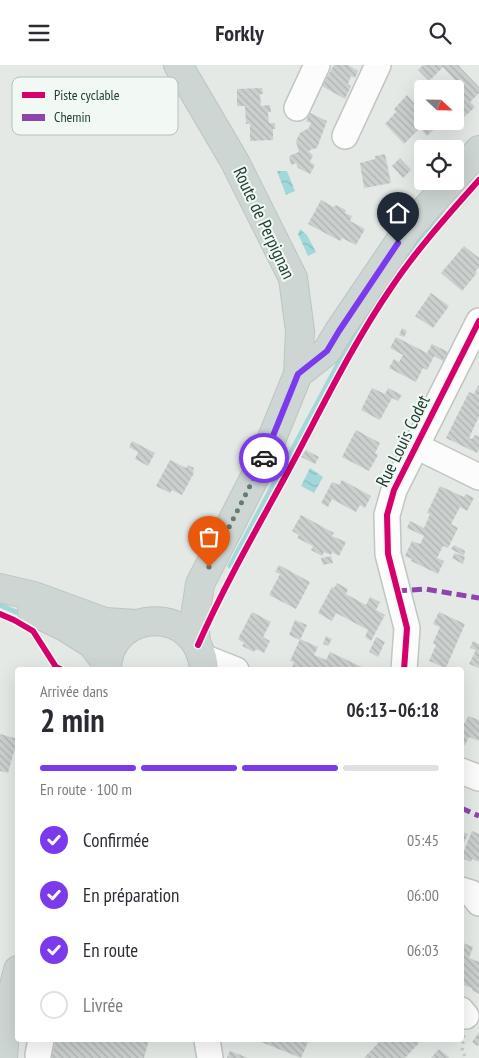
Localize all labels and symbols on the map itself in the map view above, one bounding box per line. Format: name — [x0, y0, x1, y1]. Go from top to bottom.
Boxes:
legend — [12, 77, 178, 135]
north arrow — [414, 80, 464, 130]
text: Piste cyclable — [54, 86, 120, 104]
text: Chemin — [54, 108, 91, 126]
street label: Route de Perpignan — [228, 163, 300, 283]
pin — [377, 192, 419, 243]
street label: Rue Louis Codet — [370, 391, 435, 491]
courier — [239, 433, 289, 483]
pin — [188, 516, 230, 567]

